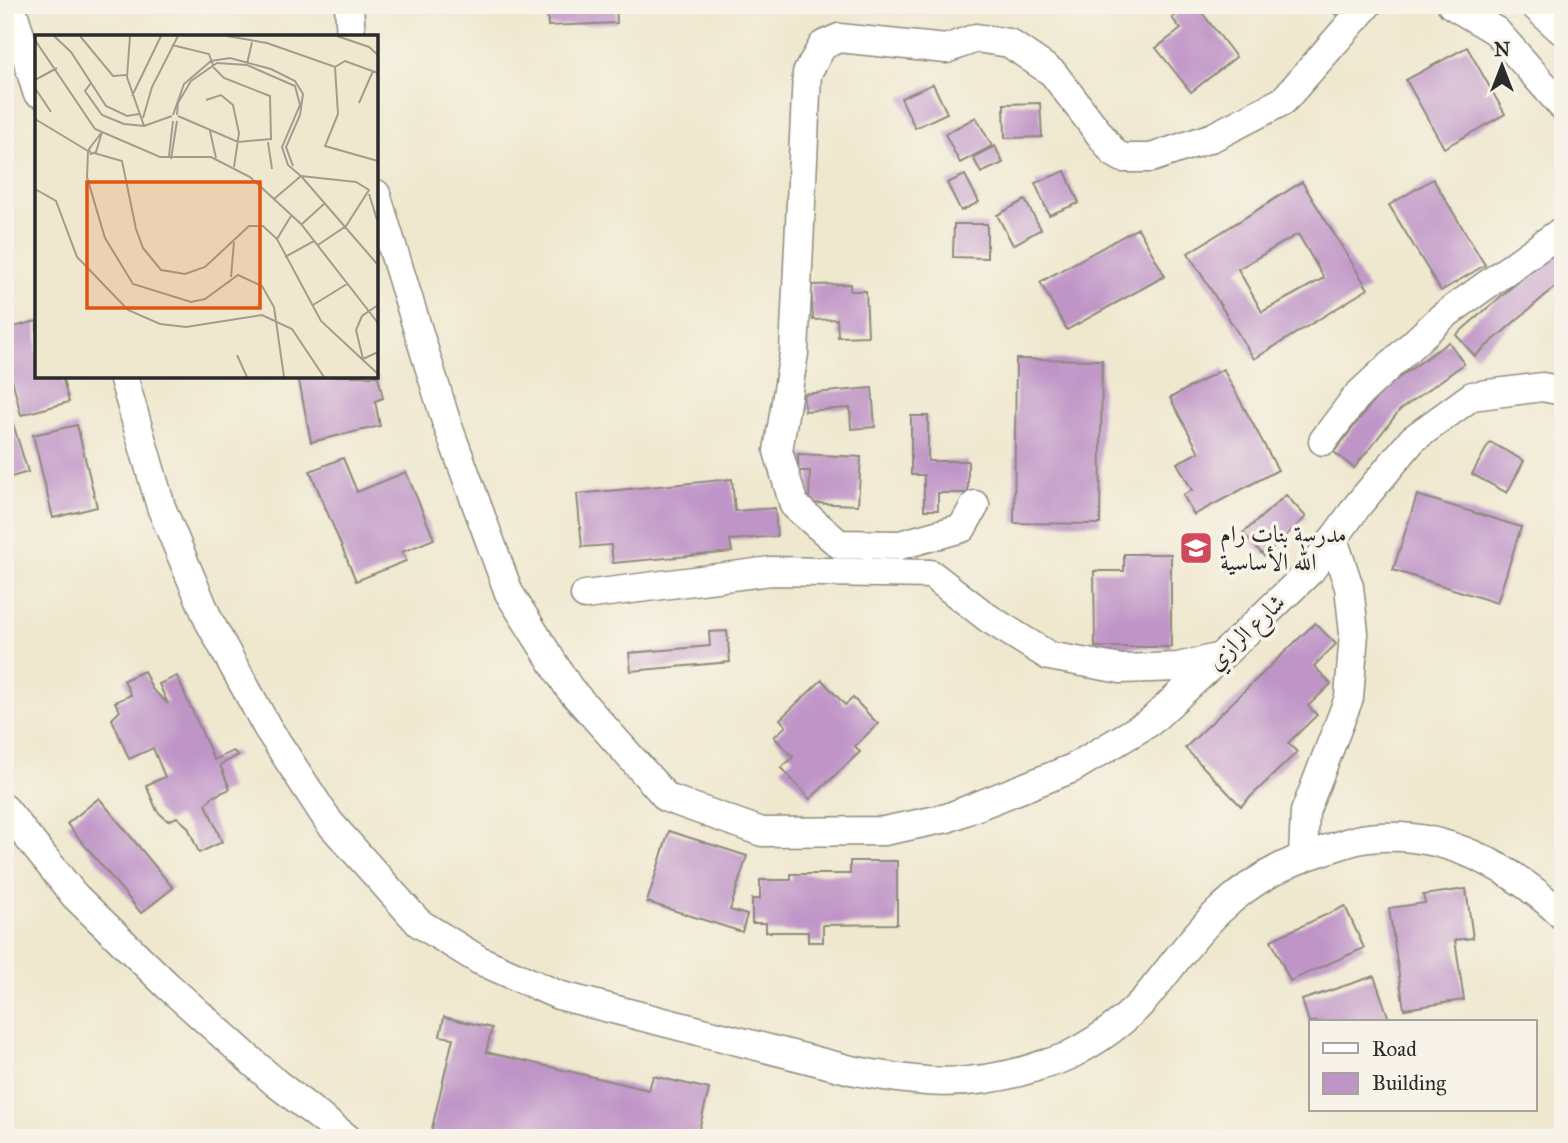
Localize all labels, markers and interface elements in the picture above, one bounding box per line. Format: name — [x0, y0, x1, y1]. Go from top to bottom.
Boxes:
north arrow — [1466, 32, 1536, 102]
inset map — [35, 35, 378, 378]
text: N — [1494, 38, 1510, 61]
place label: مدرسة بنات رام الله الأساسية — [1220, 519, 1347, 577]
school or university icon: مدرسة بنات رام الله الأساسية — [1177, 529, 1215, 567]
street label: شارع الرازي — [1201, 587, 1295, 680]
legend — [1309, 1020, 1536, 1112]
text: Road — [1372, 1036, 1417, 1062]
text: Building — [1372, 1070, 1446, 1096]

